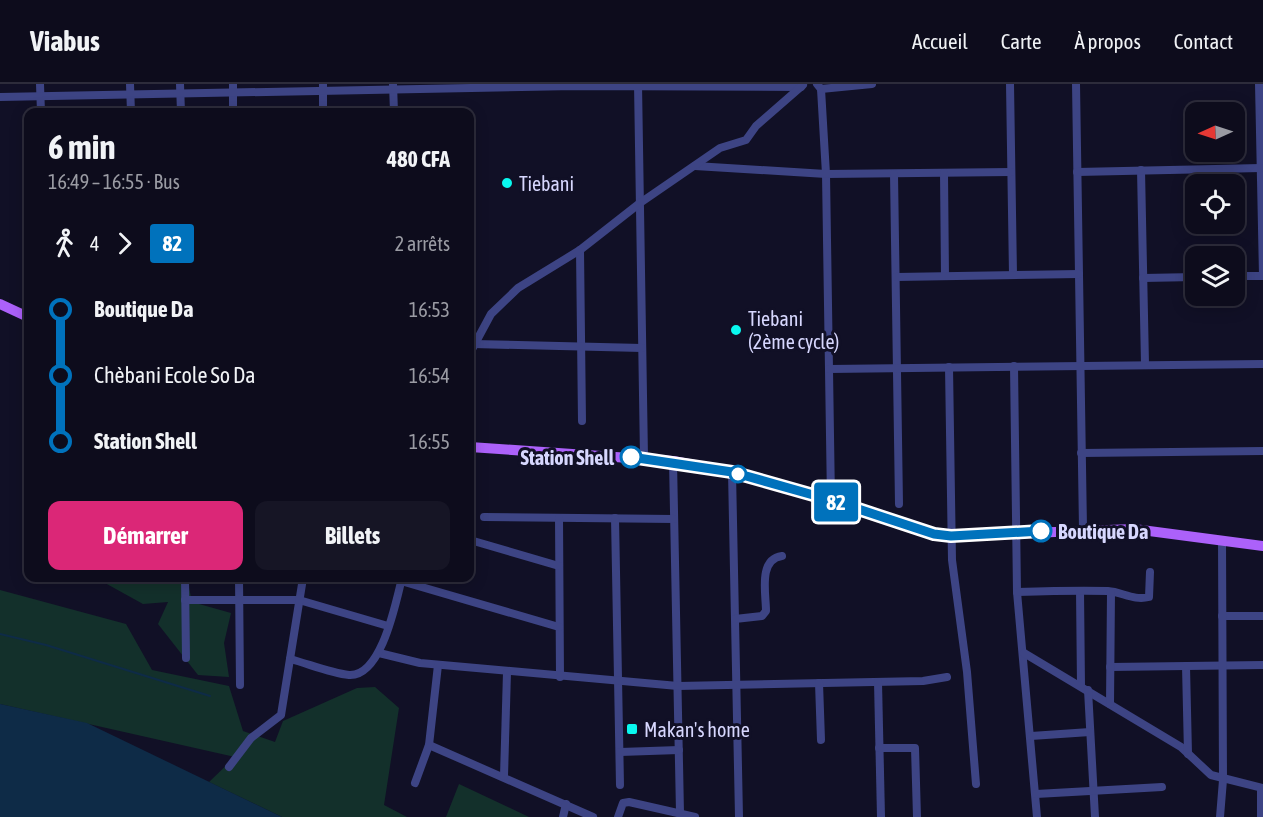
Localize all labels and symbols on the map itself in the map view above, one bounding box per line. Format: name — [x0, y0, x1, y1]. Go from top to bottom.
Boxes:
north arrow — [1185, 102, 1245, 162]
place label: Tiebani — [519, 172, 574, 195]
marker: Tiebani — [500, 176, 514, 190]
place label: Tiebani (2ème cycle) — [748, 307, 839, 353]
marker: Tiebani (2ème cycle) — [729, 323, 743, 337]
place label: Station Shell — [521, 446, 615, 469]
marker: Station Shell — [620, 446, 642, 468]
unlabelled marker — [729, 465, 747, 483]
line badge: 82 — [809, 482, 863, 522]
marker: Boutique Da — [1030, 520, 1052, 542]
place label: Boutique Da — [1058, 520, 1148, 543]
place label: Makan's home — [644, 718, 750, 741]
marker: Makan's home — [625, 722, 639, 736]

